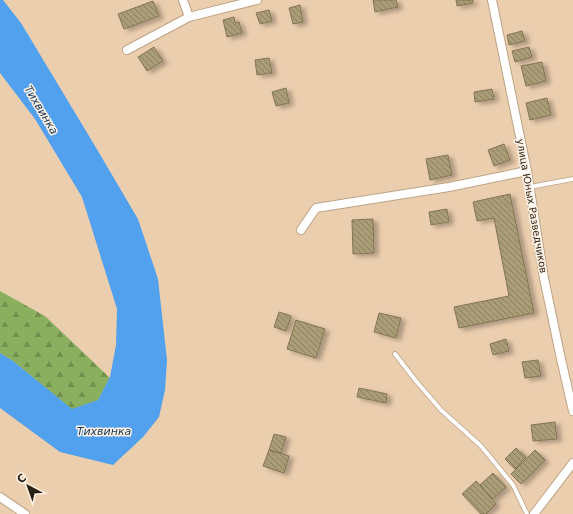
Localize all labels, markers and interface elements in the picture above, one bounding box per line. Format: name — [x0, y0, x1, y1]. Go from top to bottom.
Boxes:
water label: Тихвинка — [21, 83, 61, 137]
street label: улица Юных Разведчиков — [515, 138, 549, 274]
water label: Тихвинка — [77, 425, 132, 438]
north arrow — [8, 466, 48, 506]
text: С — [14, 471, 29, 486]

